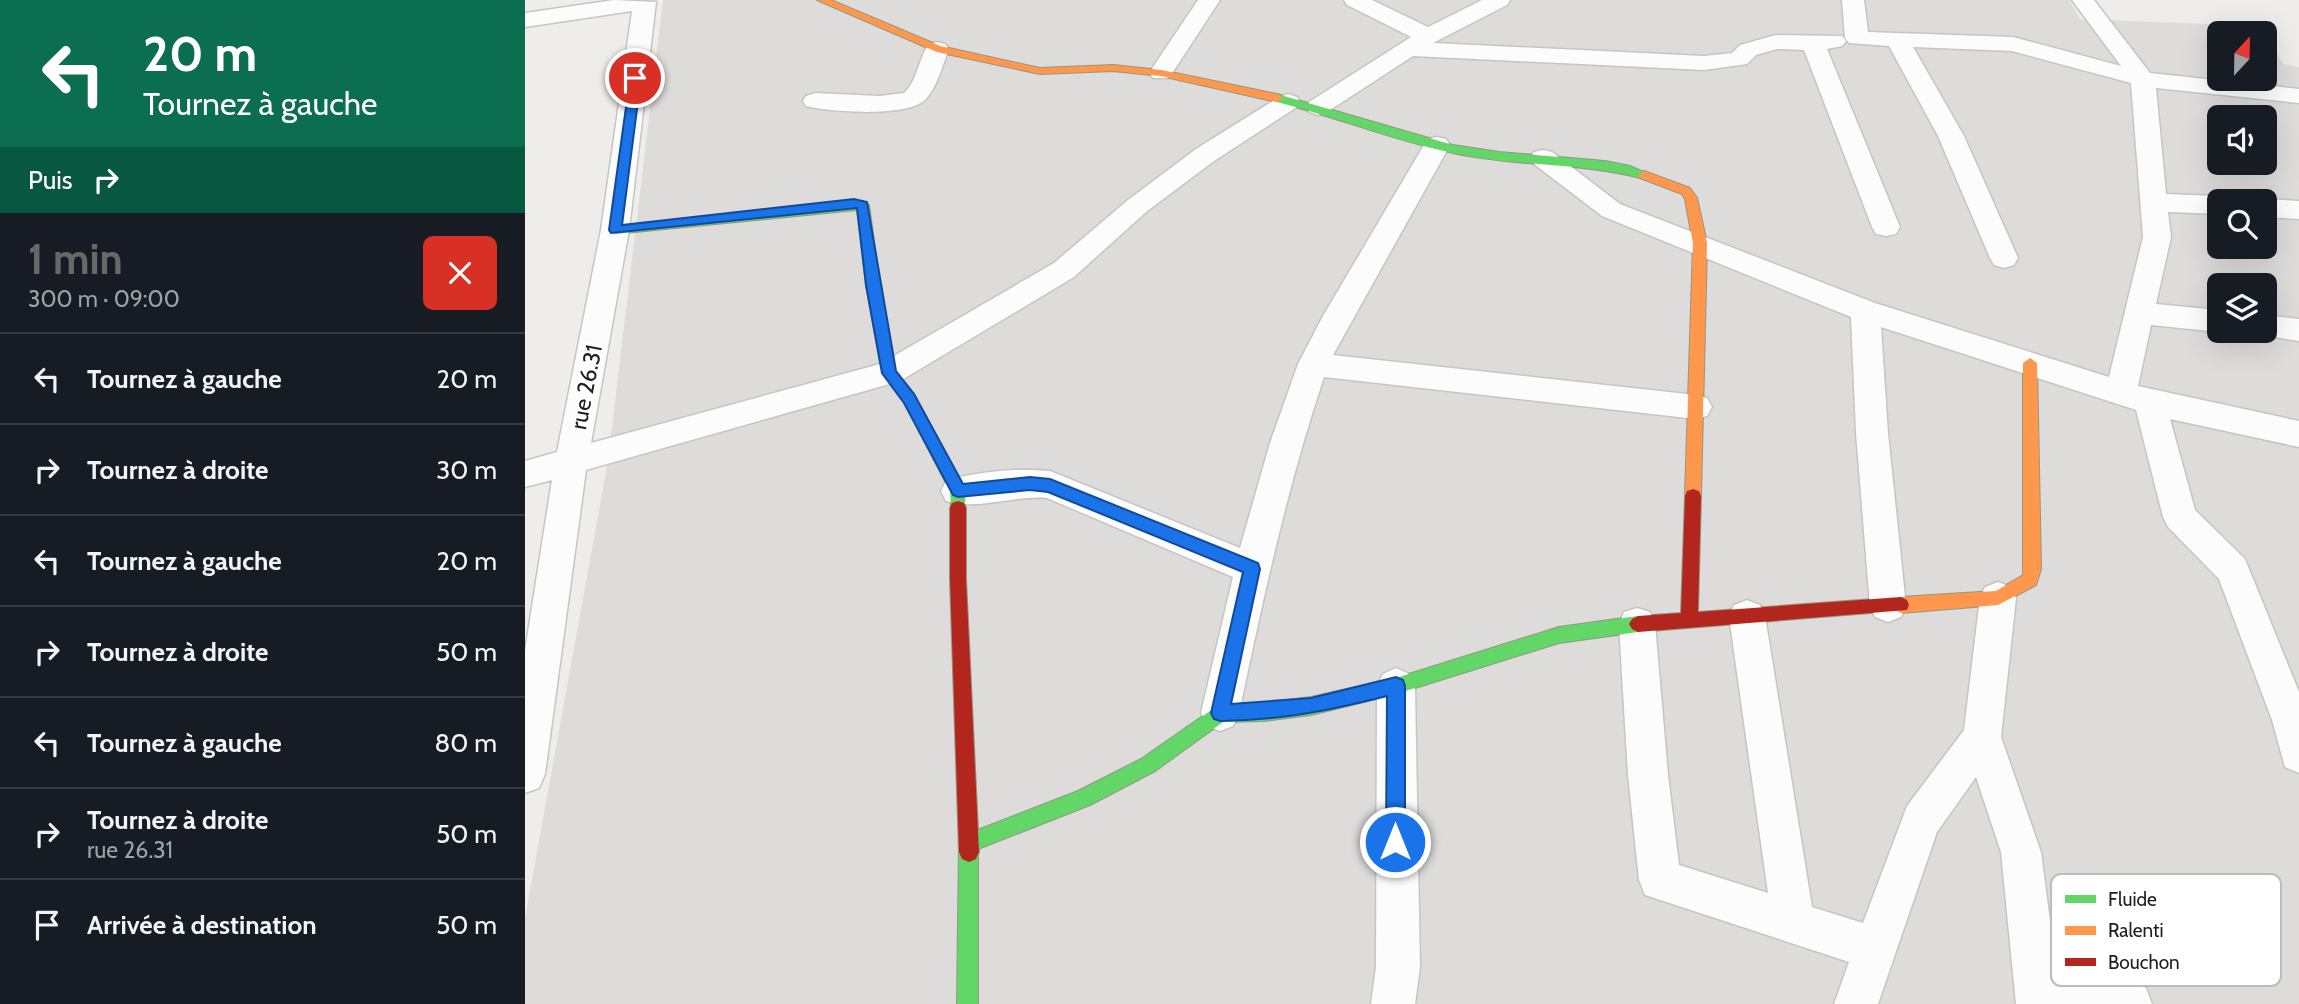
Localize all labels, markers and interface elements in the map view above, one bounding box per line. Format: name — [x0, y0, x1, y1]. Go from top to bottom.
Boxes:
north arrow — [2207, 21, 2277, 91]
map controls — [2207, 21, 2277, 343]
text: 20 m — [143, 24, 257, 83]
icon: left — [28, 28, 119, 119]
pin — [605, 48, 665, 108]
icon: arrive — [616, 59, 654, 97]
text: Tournez à gauche — [143, 84, 377, 123]
button: sound — [2207, 105, 2277, 175]
icon: right — [87, 161, 125, 199]
text: Puis — [28, 164, 73, 196]
button: search — [2207, 189, 2277, 259]
text: 1 min — [28, 233, 123, 285]
button: close — [423, 236, 497, 310]
button: layers — [2207, 273, 2277, 343]
text: 300 m · 09:00 — [28, 285, 180, 313]
street label: rue 26.31 — [564, 342, 608, 432]
icon: left — [28, 360, 66, 398]
text: Tournez à gauche — [87, 363, 282, 395]
text: 20 m — [437, 363, 497, 395]
icon: right — [28, 451, 66, 489]
text: Tournez à droite — [87, 454, 269, 486]
text: 30 m — [436, 454, 497, 486]
icon: left — [28, 542, 66, 580]
text: Tournez à gauche — [87, 545, 282, 577]
text: 20 m — [437, 545, 497, 577]
icon: right — [28, 633, 66, 671]
text: Tournez à droite — [87, 636, 269, 668]
text: 50 m — [436, 636, 497, 668]
icon: left — [28, 724, 66, 762]
text: Tournez à gauche — [87, 727, 282, 759]
text: 80 m — [434, 727, 497, 759]
text: Tournez à droite — [87, 804, 269, 836]
position arrow — [1358, 805, 1432, 879]
icon: right — [28, 815, 66, 853]
text: 50 m — [436, 818, 497, 850]
text: rue 26.31 — [87, 836, 173, 864]
legend — [2051, 874, 2281, 986]
text: Fluide — [2108, 888, 2157, 911]
icon: arrive — [28, 906, 66, 944]
text: Arrivée à destination — [87, 909, 317, 941]
text: 50 m — [436, 909, 497, 941]
text: Ralenti — [2108, 919, 2164, 942]
text: Bouchon — [2108, 951, 2180, 974]

